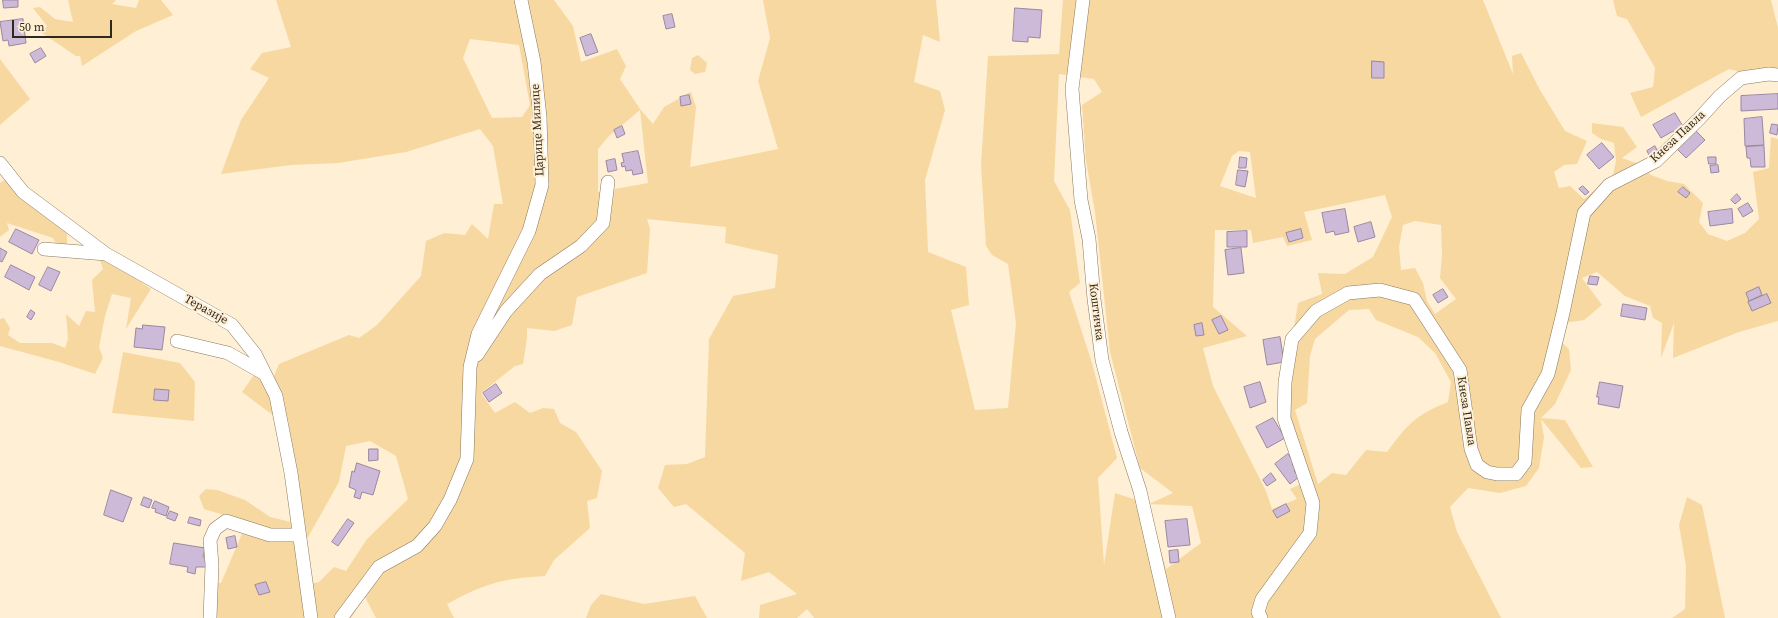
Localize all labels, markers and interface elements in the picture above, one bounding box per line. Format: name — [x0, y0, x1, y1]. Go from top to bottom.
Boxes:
scale bar — [14, 12, 114, 38]
text: 50 m — [19, 19, 45, 35]
street label: Царице Милице — [528, 83, 548, 177]
street label: Кнеза Павла — [1648, 108, 1708, 166]
street label: Коштичка — [1085, 283, 1107, 341]
street label: Теразије — [182, 292, 230, 328]
street label: Кнеза Павла — [1453, 375, 1479, 447]

